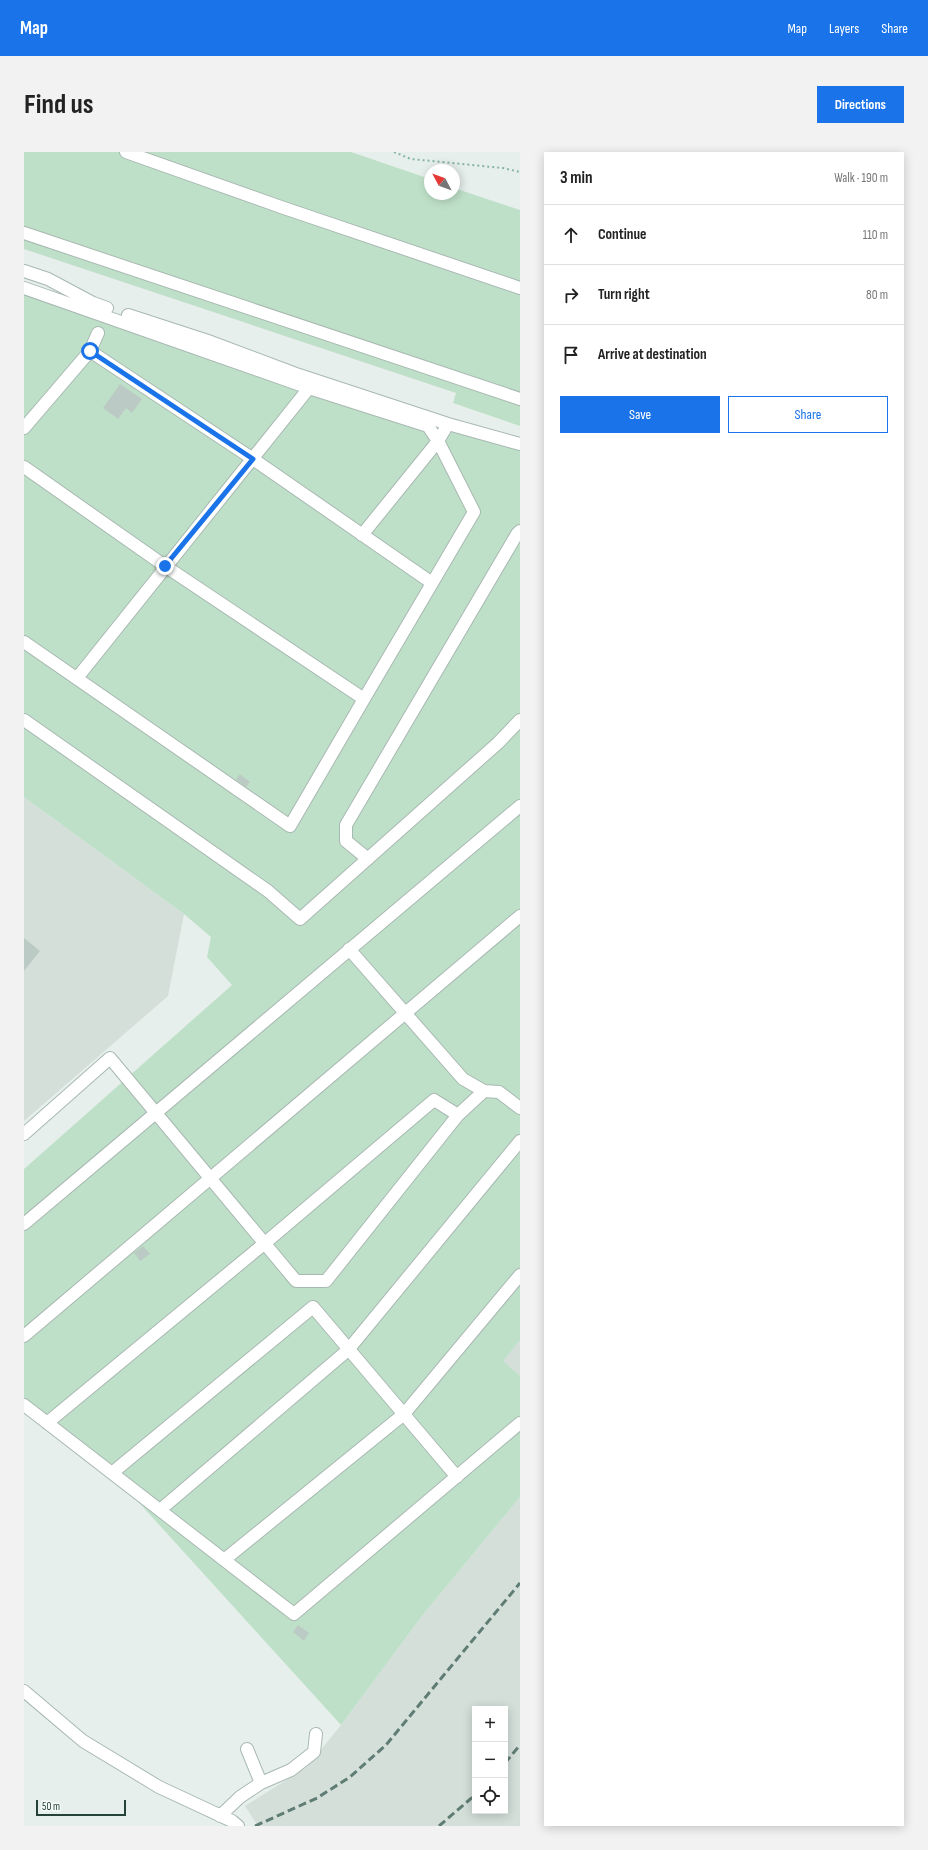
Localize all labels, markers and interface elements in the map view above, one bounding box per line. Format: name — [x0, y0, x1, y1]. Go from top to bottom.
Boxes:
text: Map — [20, 17, 48, 40]
text: Map — [787, 20, 807, 37]
text: Layers — [829, 20, 859, 37]
text: Share — [881, 20, 908, 37]
button: Directions — [817, 86, 904, 123]
text: Find us — [24, 88, 93, 121]
north arrow — [424, 164, 460, 200]
text: 3 min — [560, 168, 593, 188]
text: Walk · 190 m — [834, 170, 888, 186]
icon: ahead — [560, 224, 582, 246]
text: Continue — [598, 225, 647, 244]
text: 110 m — [863, 227, 888, 243]
icon: right — [560, 284, 582, 306]
text: Turn right — [598, 285, 650, 304]
text: 80 m — [866, 287, 888, 303]
route start — [81, 342, 99, 360]
icon: arrive — [560, 344, 582, 366]
text: Arrive at destination — [598, 345, 707, 364]
button: Save — [560, 396, 720, 433]
button: Share — [728, 396, 888, 433]
route end — [156, 557, 174, 575]
map controls — [472, 1706, 508, 1814]
button: + — [472, 1706, 508, 1742]
button: − — [472, 1742, 508, 1778]
button: locate — [472, 1778, 508, 1814]
scale bar — [36, 1798, 126, 1817]
text: 50 m — [42, 1800, 60, 1813]

